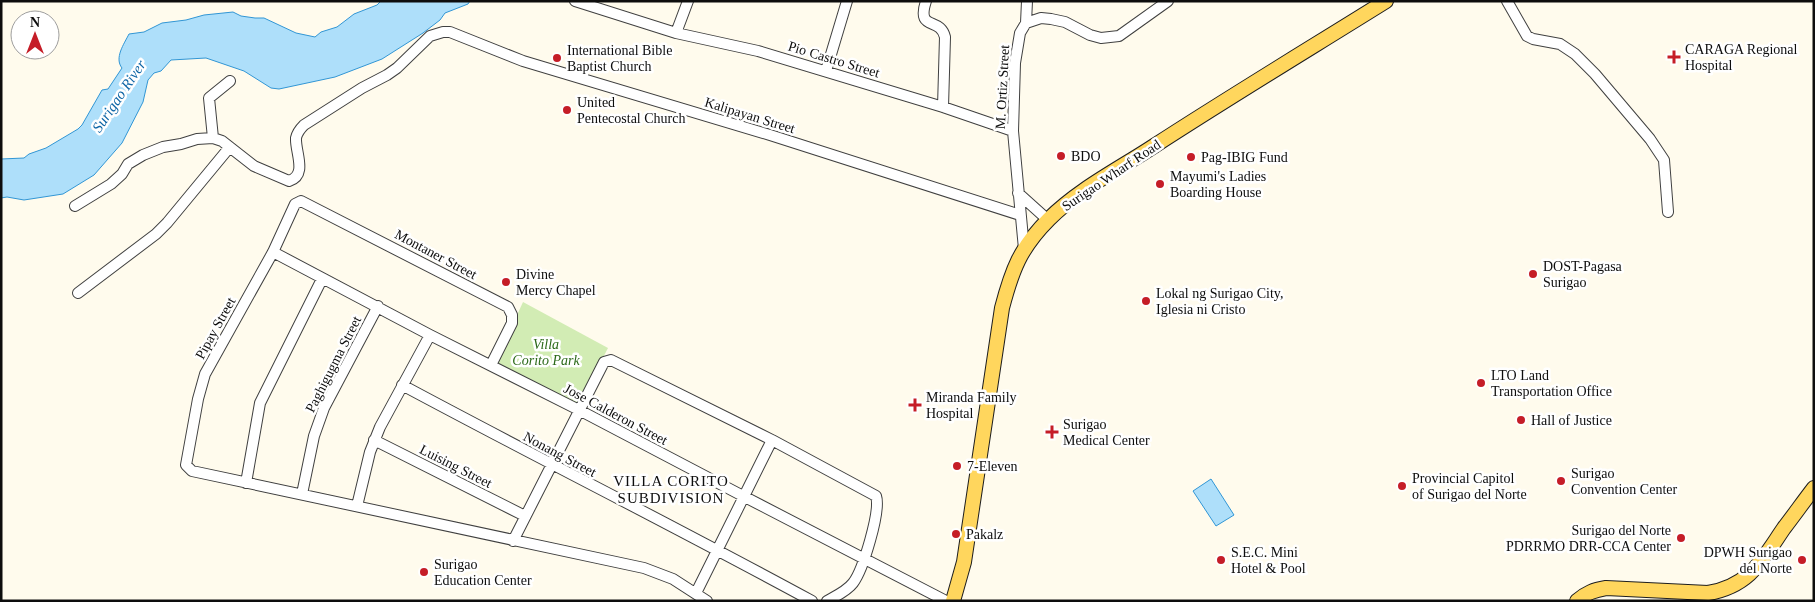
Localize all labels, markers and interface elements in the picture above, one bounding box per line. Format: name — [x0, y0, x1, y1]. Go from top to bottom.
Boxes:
north arrow — [10, 10, 60, 60]
text: N — [30, 15, 40, 30]
street label: Pio Castro Street — [786, 38, 882, 81]
place label: CARAGA Regional Hospital — [1685, 42, 1798, 73]
place label: International Bible Baptist Church — [567, 43, 672, 74]
street label: M. Ortiz Street — [993, 44, 1012, 130]
marker: CARAGA Regional Hospital — [1667, 50, 1681, 64]
marker: International Bible Baptist Church — [551, 52, 563, 64]
water label: Surigao River — [89, 57, 149, 135]
place label: United Pentecostal Church — [577, 95, 685, 126]
street label: Kalipayan Street — [703, 95, 797, 136]
marker: United Pentecostal Church — [561, 104, 573, 116]
street label: Surigao Wharf Road — [1059, 137, 1163, 214]
place label: BDO — [1071, 149, 1101, 164]
marker: BDO — [1055, 150, 1067, 162]
place label: Pag-IBIG Fund — [1201, 150, 1288, 165]
marker: Pag-IBIG Fund — [1185, 151, 1197, 163]
place label: Mayumi's Ladies Boarding House — [1170, 169, 1266, 200]
marker: Mayumi's Ladies Boarding House — [1154, 178, 1166, 190]
street label: Montaner Street — [392, 227, 479, 282]
place label: DOST-Pagasa Surigao — [1543, 259, 1623, 290]
place label: Divine Mercy Chapel — [516, 267, 596, 298]
marker: DOST-Pagasa Surigao — [1527, 268, 1539, 280]
marker: Divine Mercy Chapel — [500, 276, 512, 288]
place label: Lokal ng Surigao City, Iglesia ni Cristo — [1156, 286, 1283, 317]
street label: Pipay Street — [192, 295, 239, 362]
marker: Lokal ng Surigao City, Iglesia ni Cristo — [1140, 295, 1152, 307]
street label: Paghigugma Street — [303, 313, 364, 415]
park label: Villa Corito Park — [512, 337, 580, 368]
place label: LTO Land Transportation Office — [1491, 368, 1612, 399]
marker: LTO Land Transportation Office — [1475, 377, 1487, 389]
street label: Jose Calderon Street — [561, 381, 670, 448]
place label: Miranda Family Hospital — [926, 390, 1017, 421]
marker: Miranda Family Hospital — [908, 398, 922, 412]
place label: Hall of Justice — [1531, 413, 1612, 428]
marker: Hall of Justice — [1515, 414, 1527, 426]
place label: Surigao Medical Center — [1063, 417, 1150, 448]
marker: Surigao Medical Center — [1045, 425, 1059, 439]
street label: Nonang Street — [521, 429, 599, 480]
street label: Luising Street — [417, 442, 494, 491]
place label: 7-Eleven — [967, 459, 1018, 474]
marker: 7-Eleven — [951, 460, 963, 472]
place label: Surigao Convention Center — [1571, 466, 1677, 497]
place label: Provincial Capitol of Surigao del Norte — [1412, 471, 1527, 502]
district label: VILLA CORITO SUBDIVISION — [613, 473, 729, 506]
marker: Surigao Convention Center — [1555, 475, 1567, 487]
marker: Provincial Capitol of Surigao del Norte — [1396, 480, 1408, 492]
place label: Surigao del Norte PDRRMO DRR-CCA Center — [1506, 523, 1671, 554]
place label: Pakalz — [966, 527, 1003, 542]
marker: Pakalz — [950, 528, 962, 540]
marker: Surigao del Norte PDRRMO DRR-CCA Center — [1675, 532, 1687, 544]
place label: S.E.C. Mini Hotel & Pool — [1231, 545, 1306, 576]
place label: DPWH Surigao del Norte — [1704, 545, 1792, 576]
marker: S.E.C. Mini Hotel & Pool — [1215, 554, 1227, 566]
marker: DPWH Surigao del Norte — [1796, 554, 1808, 566]
place label: Surigao Education Center — [434, 557, 532, 588]
marker: Surigao Education Center — [418, 566, 430, 578]

